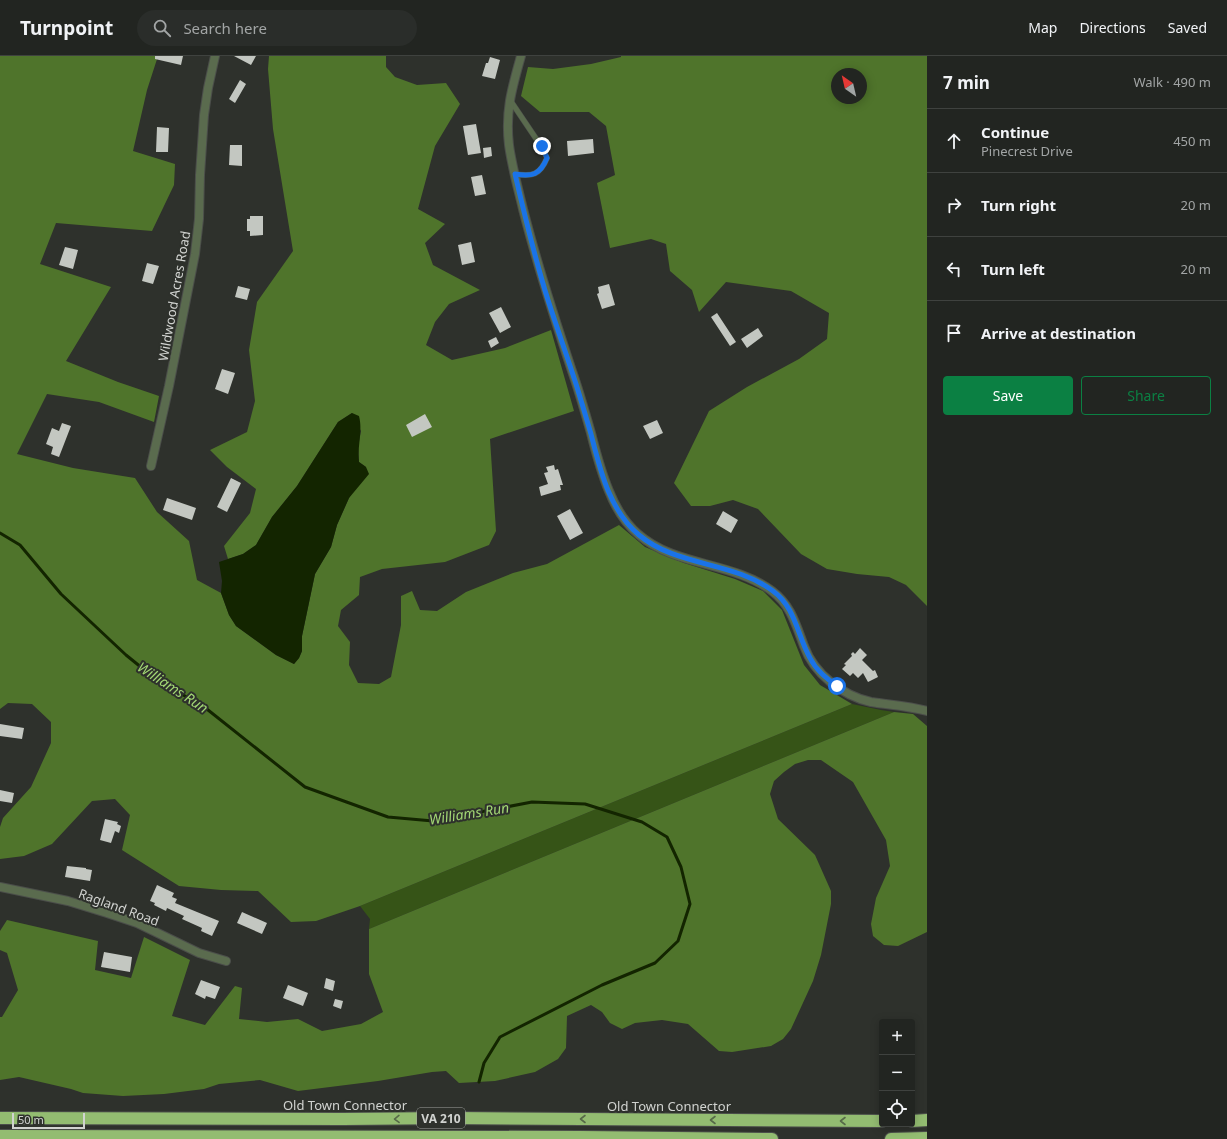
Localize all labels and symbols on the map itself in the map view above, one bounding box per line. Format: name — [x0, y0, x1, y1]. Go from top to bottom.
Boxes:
north arrow — [831, 68, 867, 104]
route end — [533, 137, 551, 155]
street label: Wildwood Acres Road — [154, 229, 194, 363]
water label: Williams Run — [134, 657, 212, 717]
route start — [828, 677, 846, 695]
water label: Williams Run — [428, 797, 510, 829]
street label: Ragland Road — [76, 884, 162, 930]
street label: Old Town Connector — [283, 1096, 408, 1114]
street label: Old Town Connector — [607, 1097, 732, 1115]
road number: VA 210 — [417, 1108, 465, 1128]
scale bar — [12, 1111, 85, 1130]
one-way arrow — [394, 1115, 400, 1123]
one-way arrow — [580, 1115, 586, 1123]
one-way arrow — [710, 1116, 716, 1124]
one-way arrow — [840, 1117, 846, 1125]

